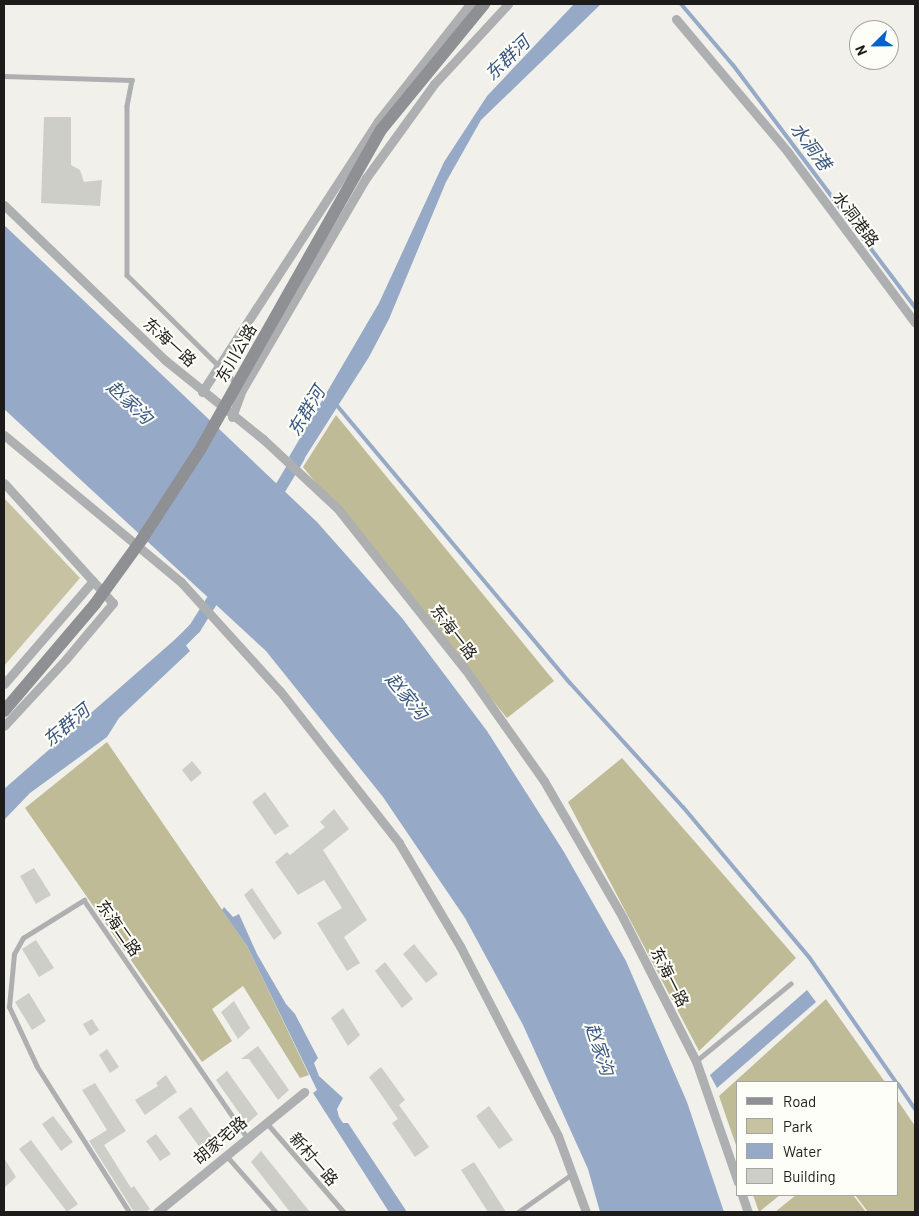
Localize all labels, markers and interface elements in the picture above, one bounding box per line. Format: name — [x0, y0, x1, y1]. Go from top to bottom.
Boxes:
north arrow — [849, 20, 899, 70]
water label: 东群河 — [480, 31, 534, 85]
text: N — [851, 43, 870, 58]
water label: 水洞港 — [786, 118, 836, 174]
street label: 水洞港路 — [829, 188, 883, 250]
street label: 东海一路 — [140, 313, 200, 371]
street label: 东川公路 — [212, 320, 260, 386]
water label: 赵家沟 — [103, 376, 157, 428]
water label: 东群河 — [283, 382, 329, 440]
street label: 东海一路 — [427, 601, 481, 663]
water label: 赵家沟 — [382, 668, 432, 724]
water label: 东群河 — [38, 699, 94, 751]
street label: 东海二路 — [93, 896, 145, 960]
street label: 东海一路 — [647, 944, 693, 1010]
water label: 赵家沟 — [581, 1020, 619, 1078]
legend — [736, 1081, 899, 1196]
text: Road — [783, 1092, 816, 1110]
street label: 胡家宅路 — [189, 1112, 251, 1168]
text: Park — [783, 1117, 812, 1135]
street label: 新村一路 — [286, 1129, 342, 1189]
text: Water — [783, 1142, 822, 1160]
text: Building — [783, 1167, 836, 1185]

